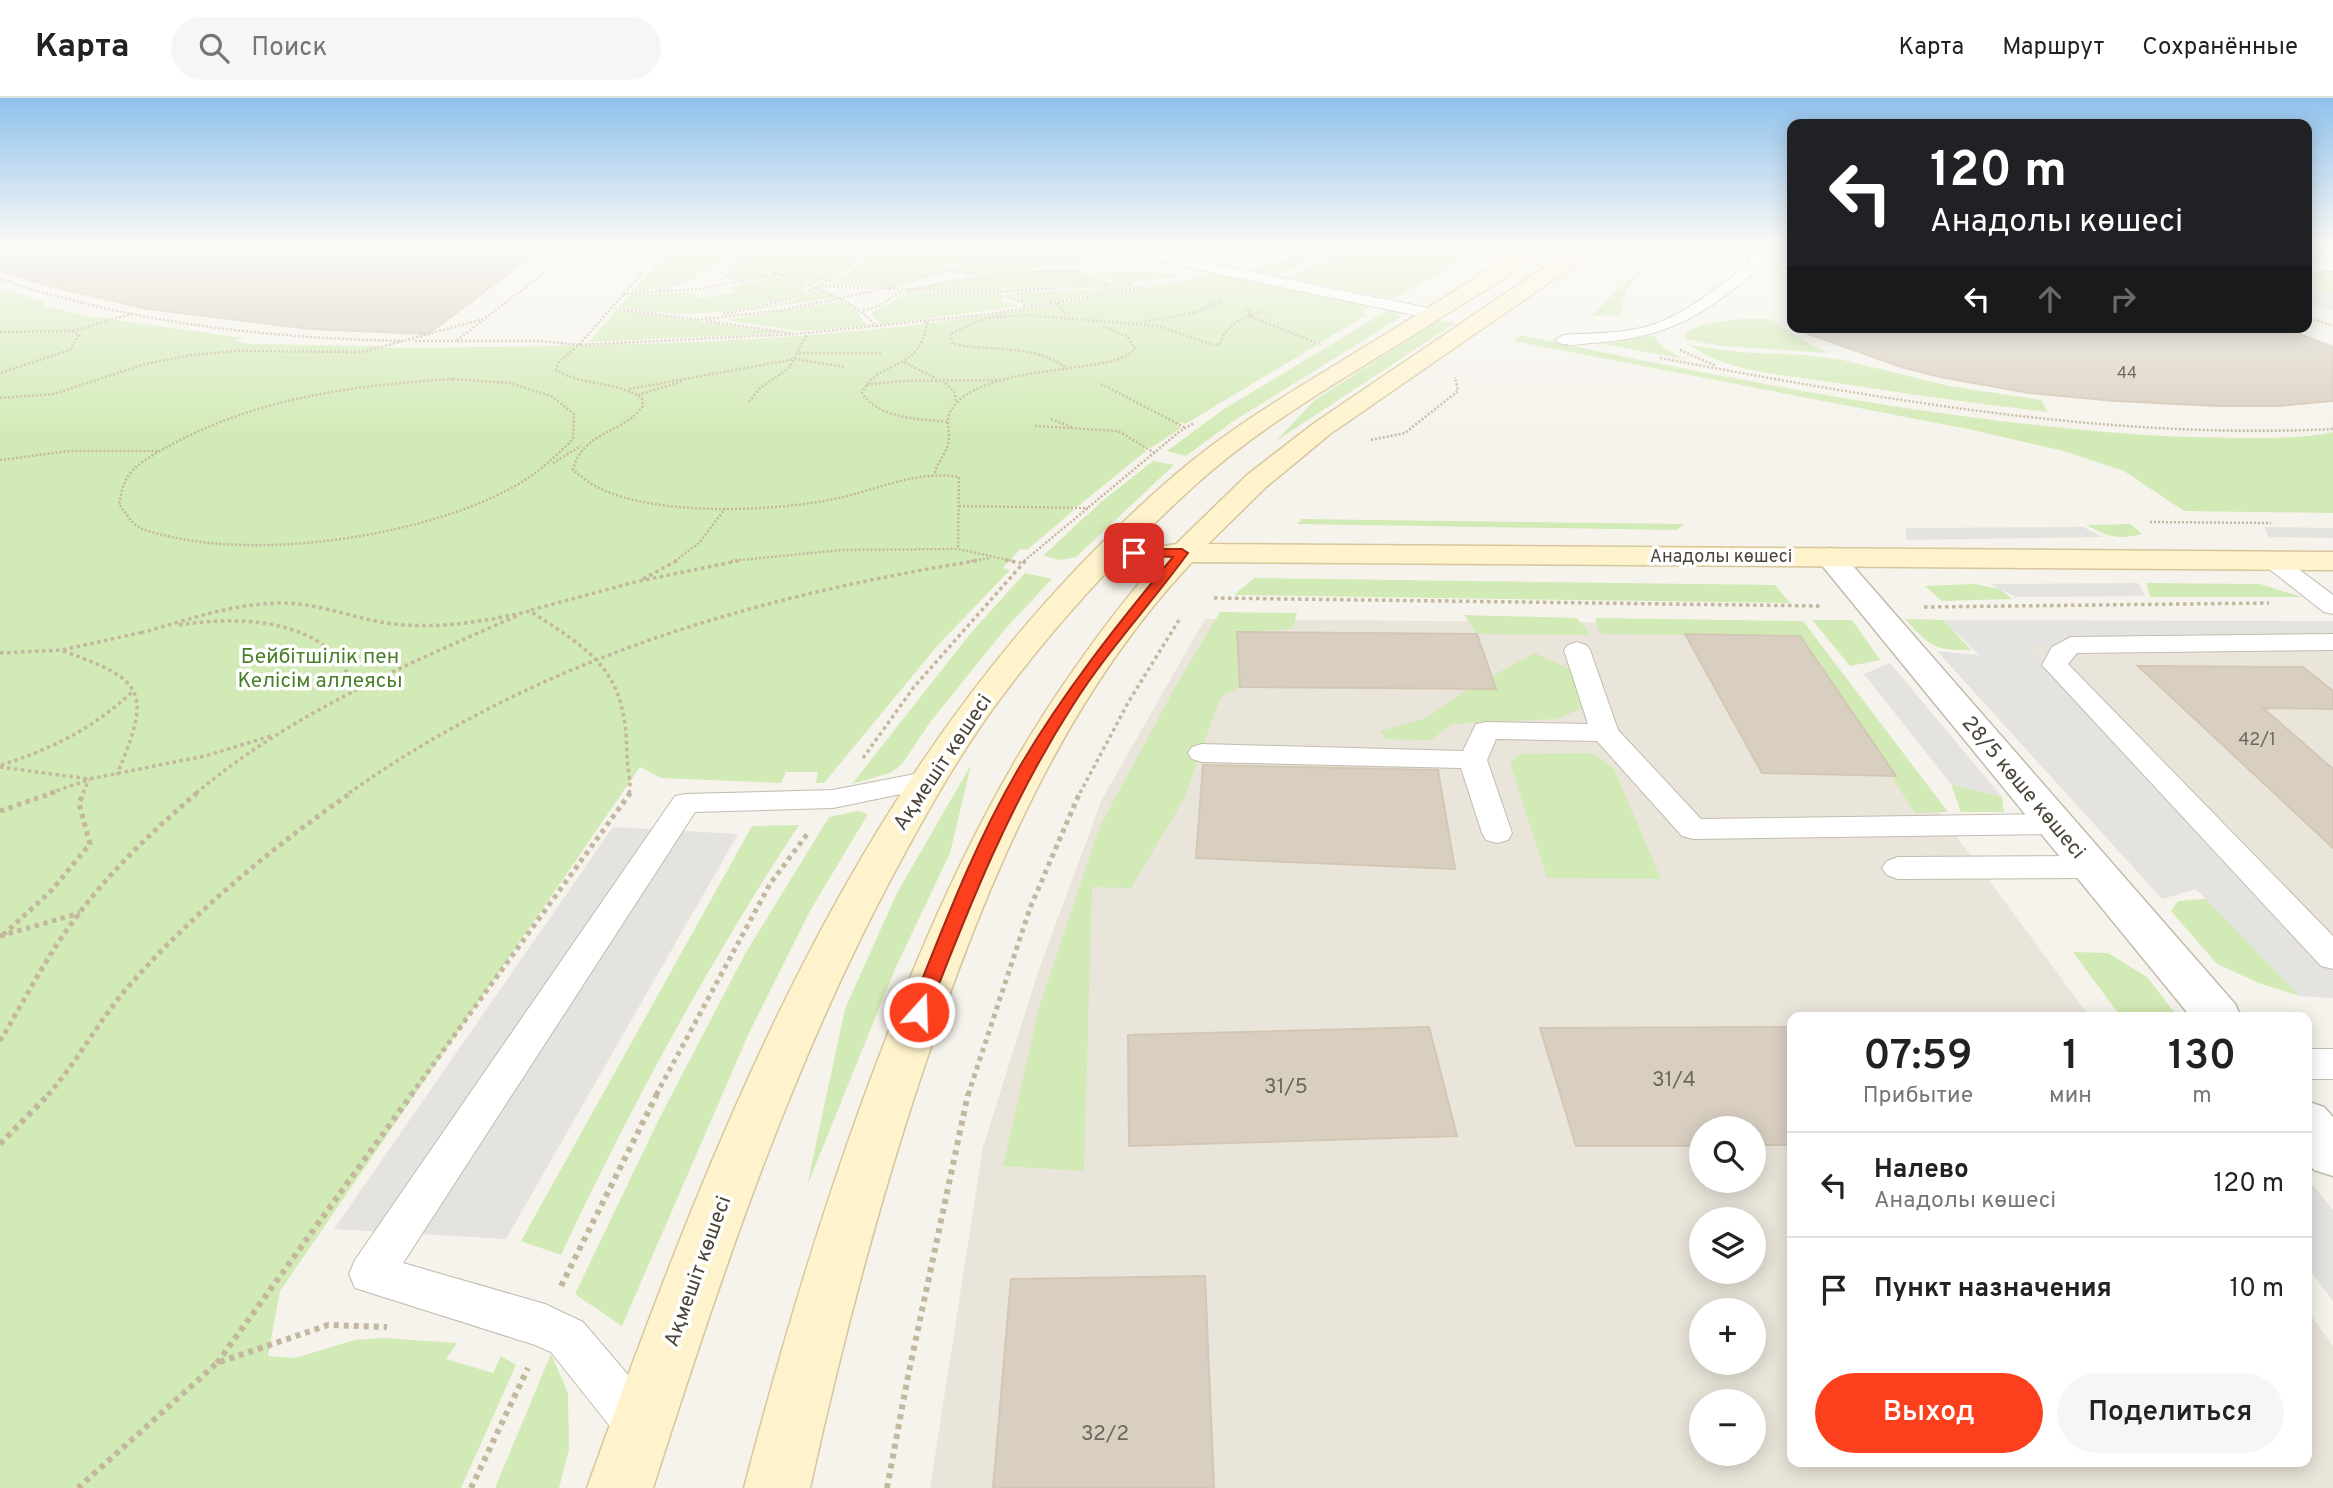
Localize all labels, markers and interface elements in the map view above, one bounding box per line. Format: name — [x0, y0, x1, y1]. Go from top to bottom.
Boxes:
search box — [171, 17, 661, 80]
text: Карта — [35, 27, 129, 69]
icon: search — [195, 29, 233, 67]
text: Поиск — [251, 32, 327, 65]
text: Карта — [1898, 33, 1964, 63]
text: Маршрут — [2002, 33, 2104, 63]
text: Сохранённые — [2142, 33, 2298, 63]
text: 120 m — [1930, 142, 2067, 204]
icon: left — [1815, 147, 1906, 238]
text: Анадолы көшесі — [1930, 203, 2183, 243]
icon: left — [1958, 280, 1996, 318]
icon: ahead — [2031, 280, 2069, 318]
icon: right — [2104, 280, 2142, 318]
house number: 44 — [2117, 364, 2137, 384]
pin — [1104, 523, 1164, 583]
icon: arrive — [1115, 534, 1153, 572]
street label: Анадолы көшесі — [1650, 546, 1792, 569]
park label: Бейбітшілік пен Келісім аллеясы — [237, 644, 403, 695]
street label: Ақмешіт көшесі — [888, 690, 999, 836]
street label: 28/5 көше көшесі — [1955, 711, 2091, 865]
house number: 42/1 — [2238, 729, 2276, 752]
position arrow — [882, 975, 956, 1049]
text: 07:59 — [1863, 1031, 1973, 1084]
text: 1 — [2062, 1031, 2079, 1084]
text: 130 — [2168, 1031, 2236, 1084]
house number: 31/4 — [1652, 1067, 1696, 1094]
house number: 31/5 — [1264, 1074, 1308, 1101]
text: Прибытие — [1863, 1082, 1973, 1111]
text: мин — [2049, 1082, 2092, 1111]
text: m — [2192, 1082, 2212, 1111]
map controls — [1689, 1116, 1766, 1466]
button: search — [1689, 1116, 1766, 1193]
text: Налево — [1874, 1154, 1969, 1187]
icon: left — [1815, 1166, 1853, 1204]
text: 120 m — [2214, 1168, 2284, 1201]
text: Анадолы көшесі — [1874, 1187, 2056, 1216]
street label: Ақмешіт көшесі — [659, 1192, 738, 1351]
button: layers — [1689, 1207, 1766, 1284]
icon: arrive — [1815, 1271, 1853, 1309]
text: Пункт назначения — [1874, 1273, 2112, 1306]
text: 10 m — [2229, 1273, 2284, 1306]
button: + — [1689, 1298, 1766, 1375]
button: Выход — [1815, 1373, 2043, 1453]
button: Поделиться — [2057, 1373, 2284, 1453]
button: − — [1689, 1389, 1766, 1466]
house number: 32/2 — [1081, 1421, 1129, 1448]

